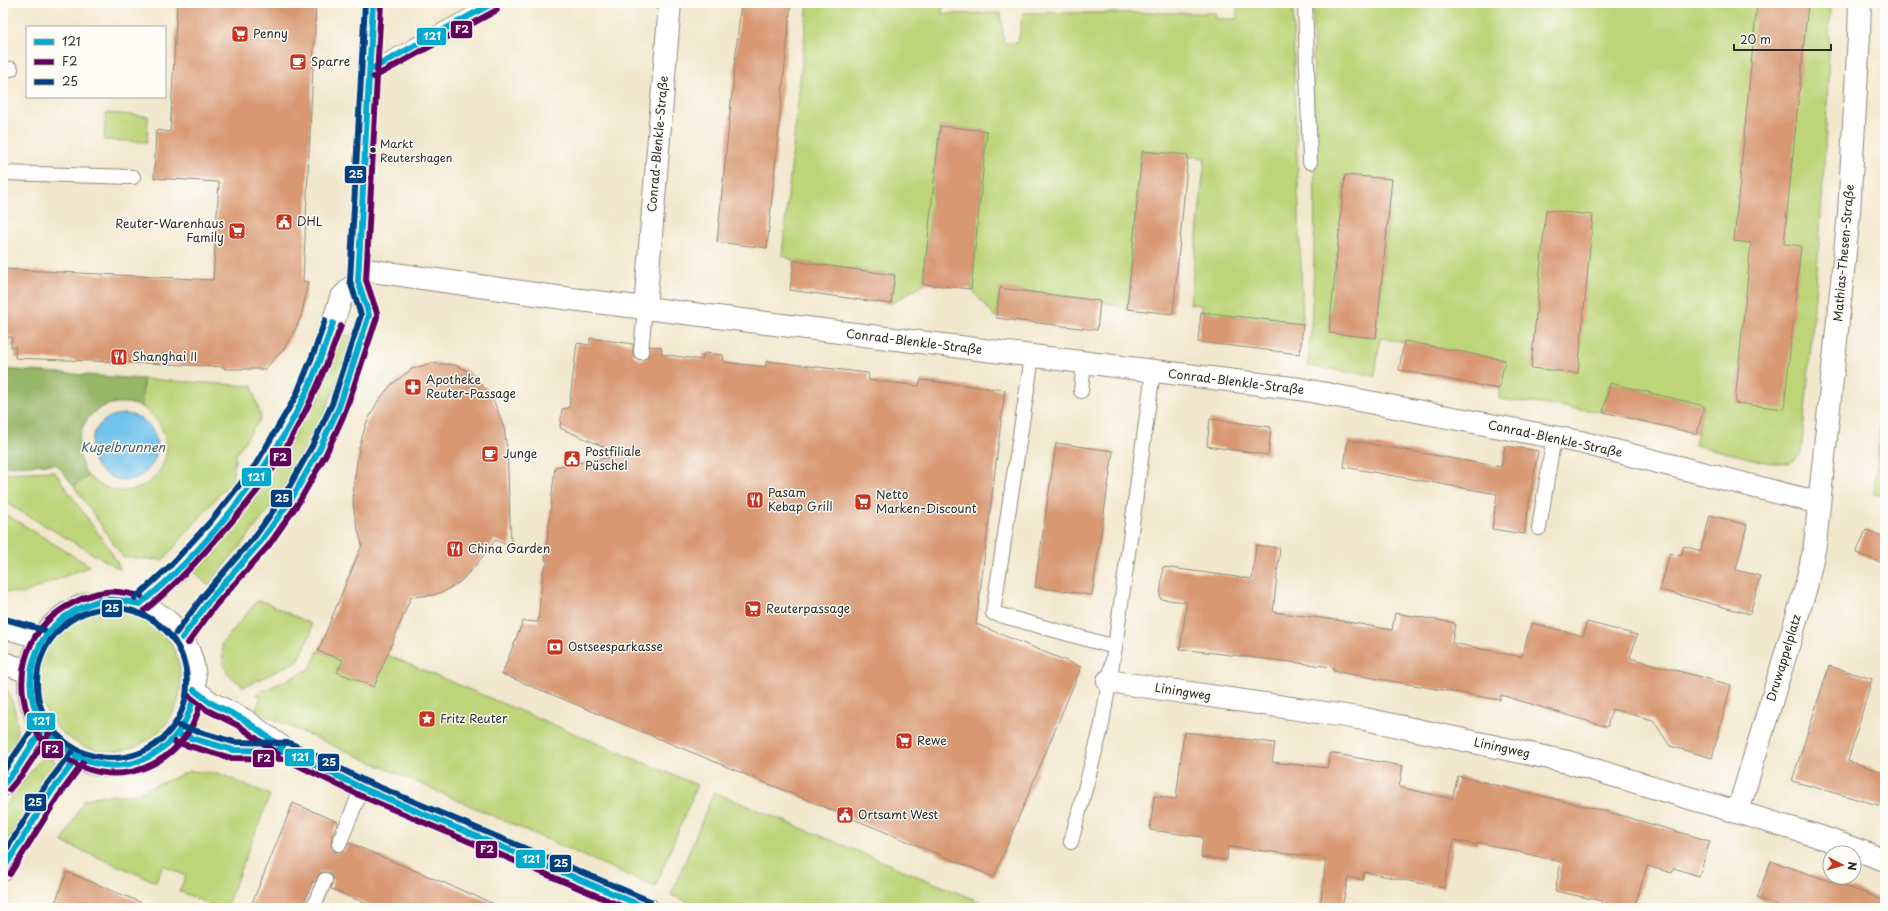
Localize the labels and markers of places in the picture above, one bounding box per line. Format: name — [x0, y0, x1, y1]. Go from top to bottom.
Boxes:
supermarket icon: Penny — [230, 24, 250, 44]
place label: Penny — [253, 24, 288, 42]
cafe icon: Sparre — [288, 52, 308, 72]
place label: Sparre — [311, 52, 350, 70]
place label: Markt Reutershagen — [380, 135, 452, 166]
marker: Markt Reutershagen — [368, 145, 378, 155]
public building icon: DHL — [274, 212, 294, 232]
place label: DHL — [297, 212, 323, 230]
place label: Reuter-Warenhaus Family — [115, 214, 225, 246]
supermarket icon: Reuter-Warenhaus Family — [227, 221, 247, 241]
restaurant icon: Shanghai II — [109, 347, 129, 367]
place label: Shanghai II — [132, 347, 197, 365]
place label: Apotheke Reuter-Passage — [426, 370, 516, 402]
pharmacy icon: Apotheke Reuter-Passage — [403, 377, 423, 397]
place label: Postfiliale Püschel — [585, 442, 642, 474]
cafe icon: Junge — [480, 444, 500, 464]
place label: Junge — [503, 444, 538, 462]
public building icon: Postfiliale Püschel — [562, 449, 582, 469]
place label: Pasam Kebap Grill — [768, 483, 833, 515]
place label: Netto Marken-Discount — [876, 485, 977, 517]
restaurant icon: Pasam Kebap Grill — [745, 490, 765, 510]
supermarket icon: Netto Marken-Discount — [853, 492, 873, 512]
restaurant icon: China Garden — [445, 539, 465, 559]
place label: China Garden — [468, 539, 550, 557]
supermarket icon: Reuterpassage — [743, 599, 763, 619]
place label: Reuterpassage — [766, 599, 850, 617]
bank icon: Ostseesparkasse — [545, 637, 565, 657]
place label: Ostseesparkasse — [568, 637, 663, 655]
place icon: Fritz Reuter — [417, 709, 437, 729]
place label: Fritz Reuter — [440, 709, 508, 727]
supermarket icon: Rewe — [894, 731, 914, 751]
place label: Rewe — [917, 731, 947, 749]
public building icon: Ortsamt West — [835, 805, 855, 825]
place label: Ortsamt West — [858, 805, 939, 823]

